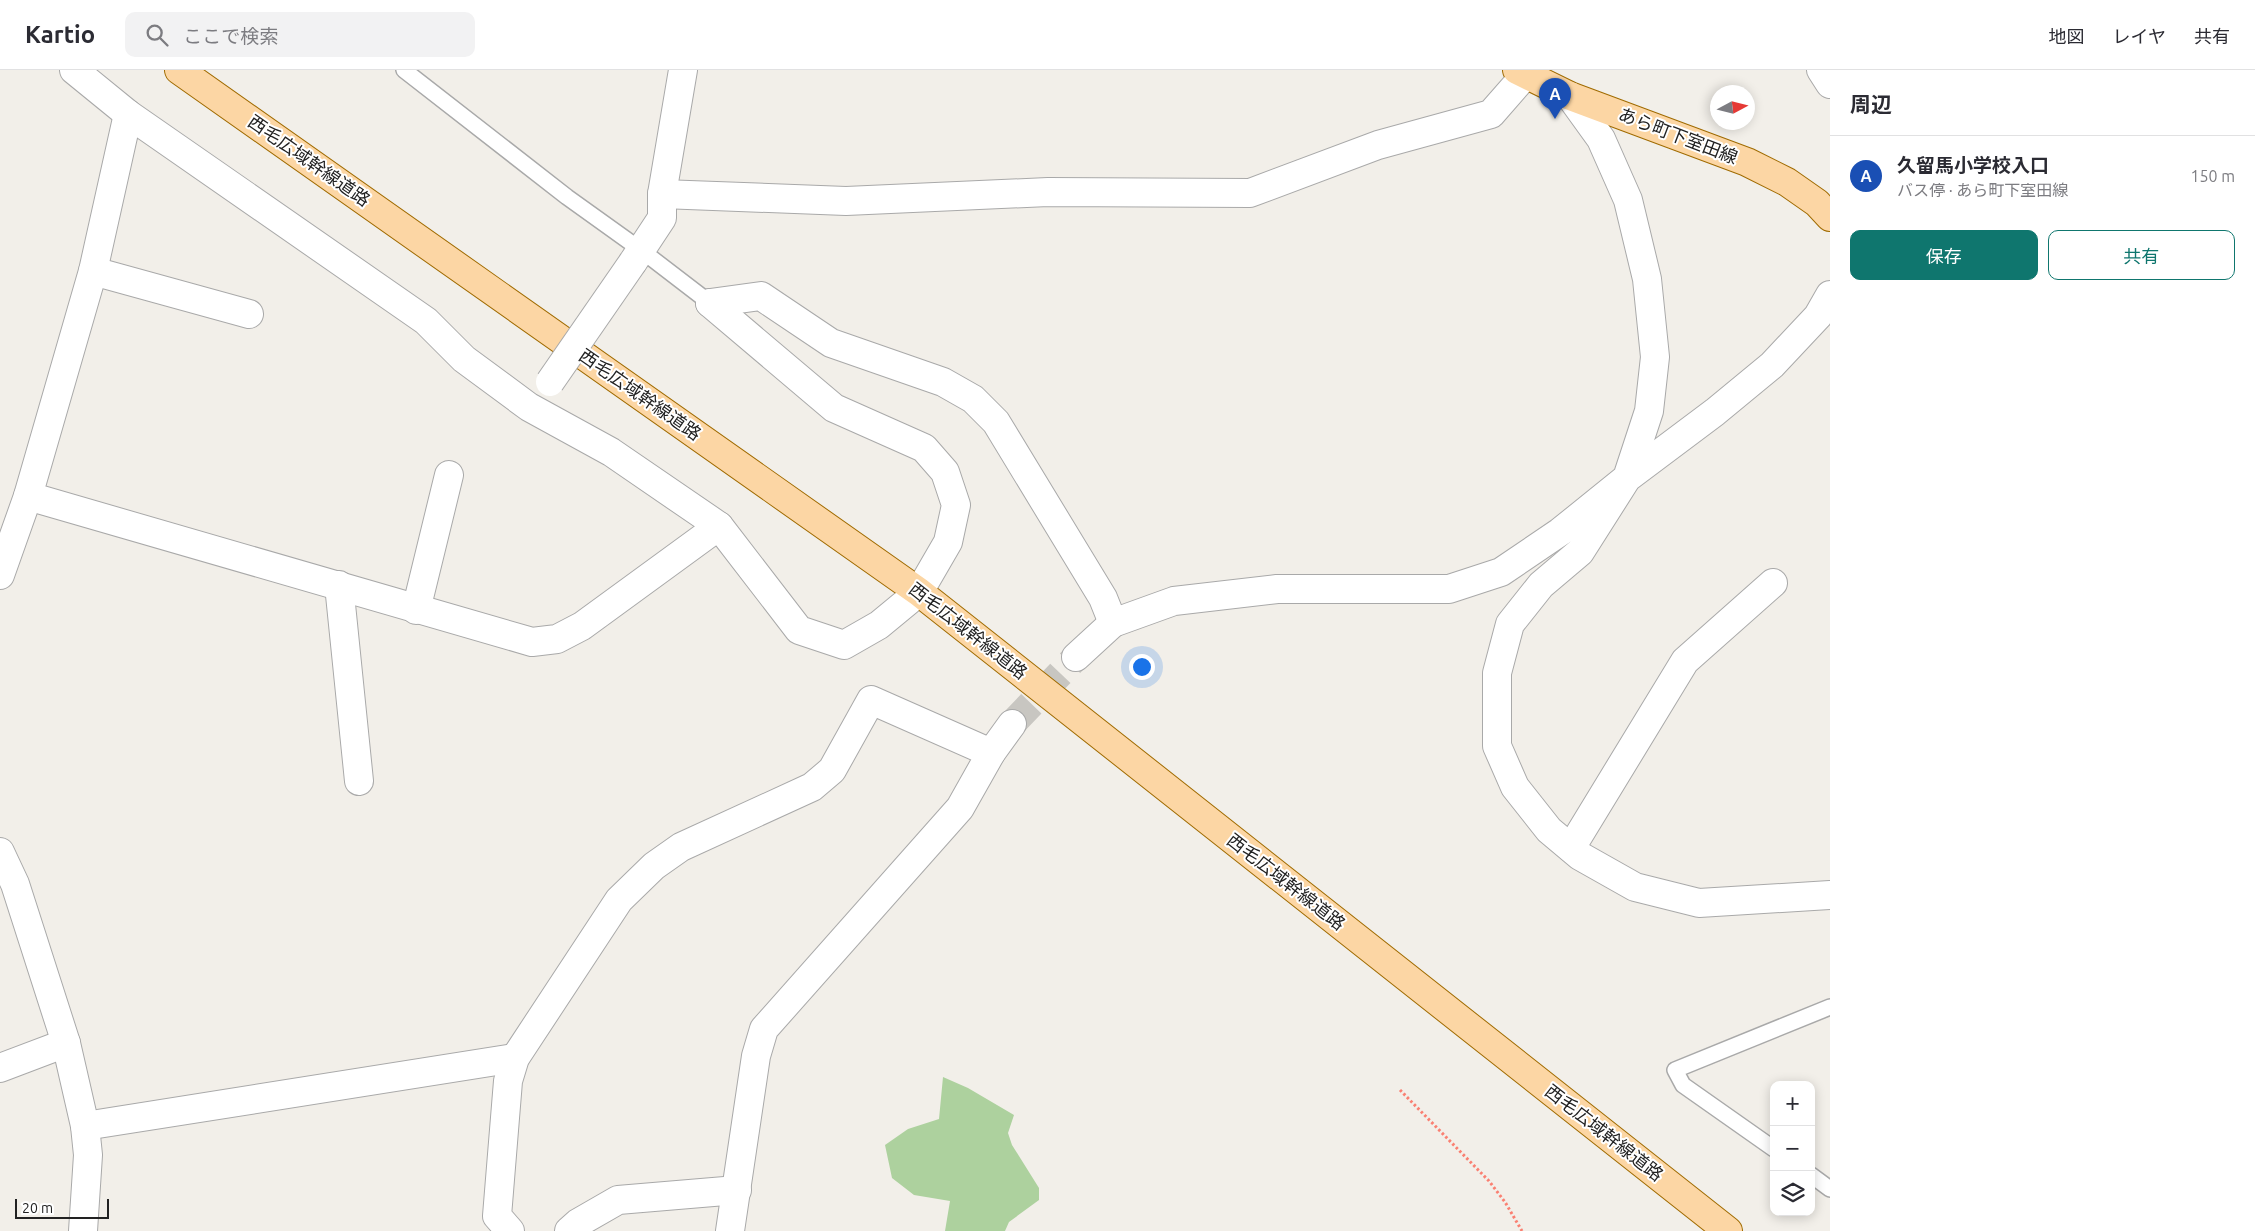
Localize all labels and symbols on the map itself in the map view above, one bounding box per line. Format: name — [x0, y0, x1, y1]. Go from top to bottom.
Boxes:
pin: A — [1539, 78, 1571, 119]
north arrow — [1710, 85, 1755, 130]
street label: あら町下室田線 — [1616, 103, 1741, 167]
street label: 西毛広域幹線道路 — [245, 111, 374, 210]
street label: 西毛広域幹線道路 — [576, 345, 705, 444]
street label: 西毛広域幹線道路 — [906, 578, 1032, 682]
your location — [1129, 654, 1155, 680]
street label: 西毛広域幹線道路 — [1224, 829, 1350, 933]
street label: 西毛広域幹線道路 — [1542, 1080, 1668, 1184]
scale bar — [15, 1196, 109, 1219]

